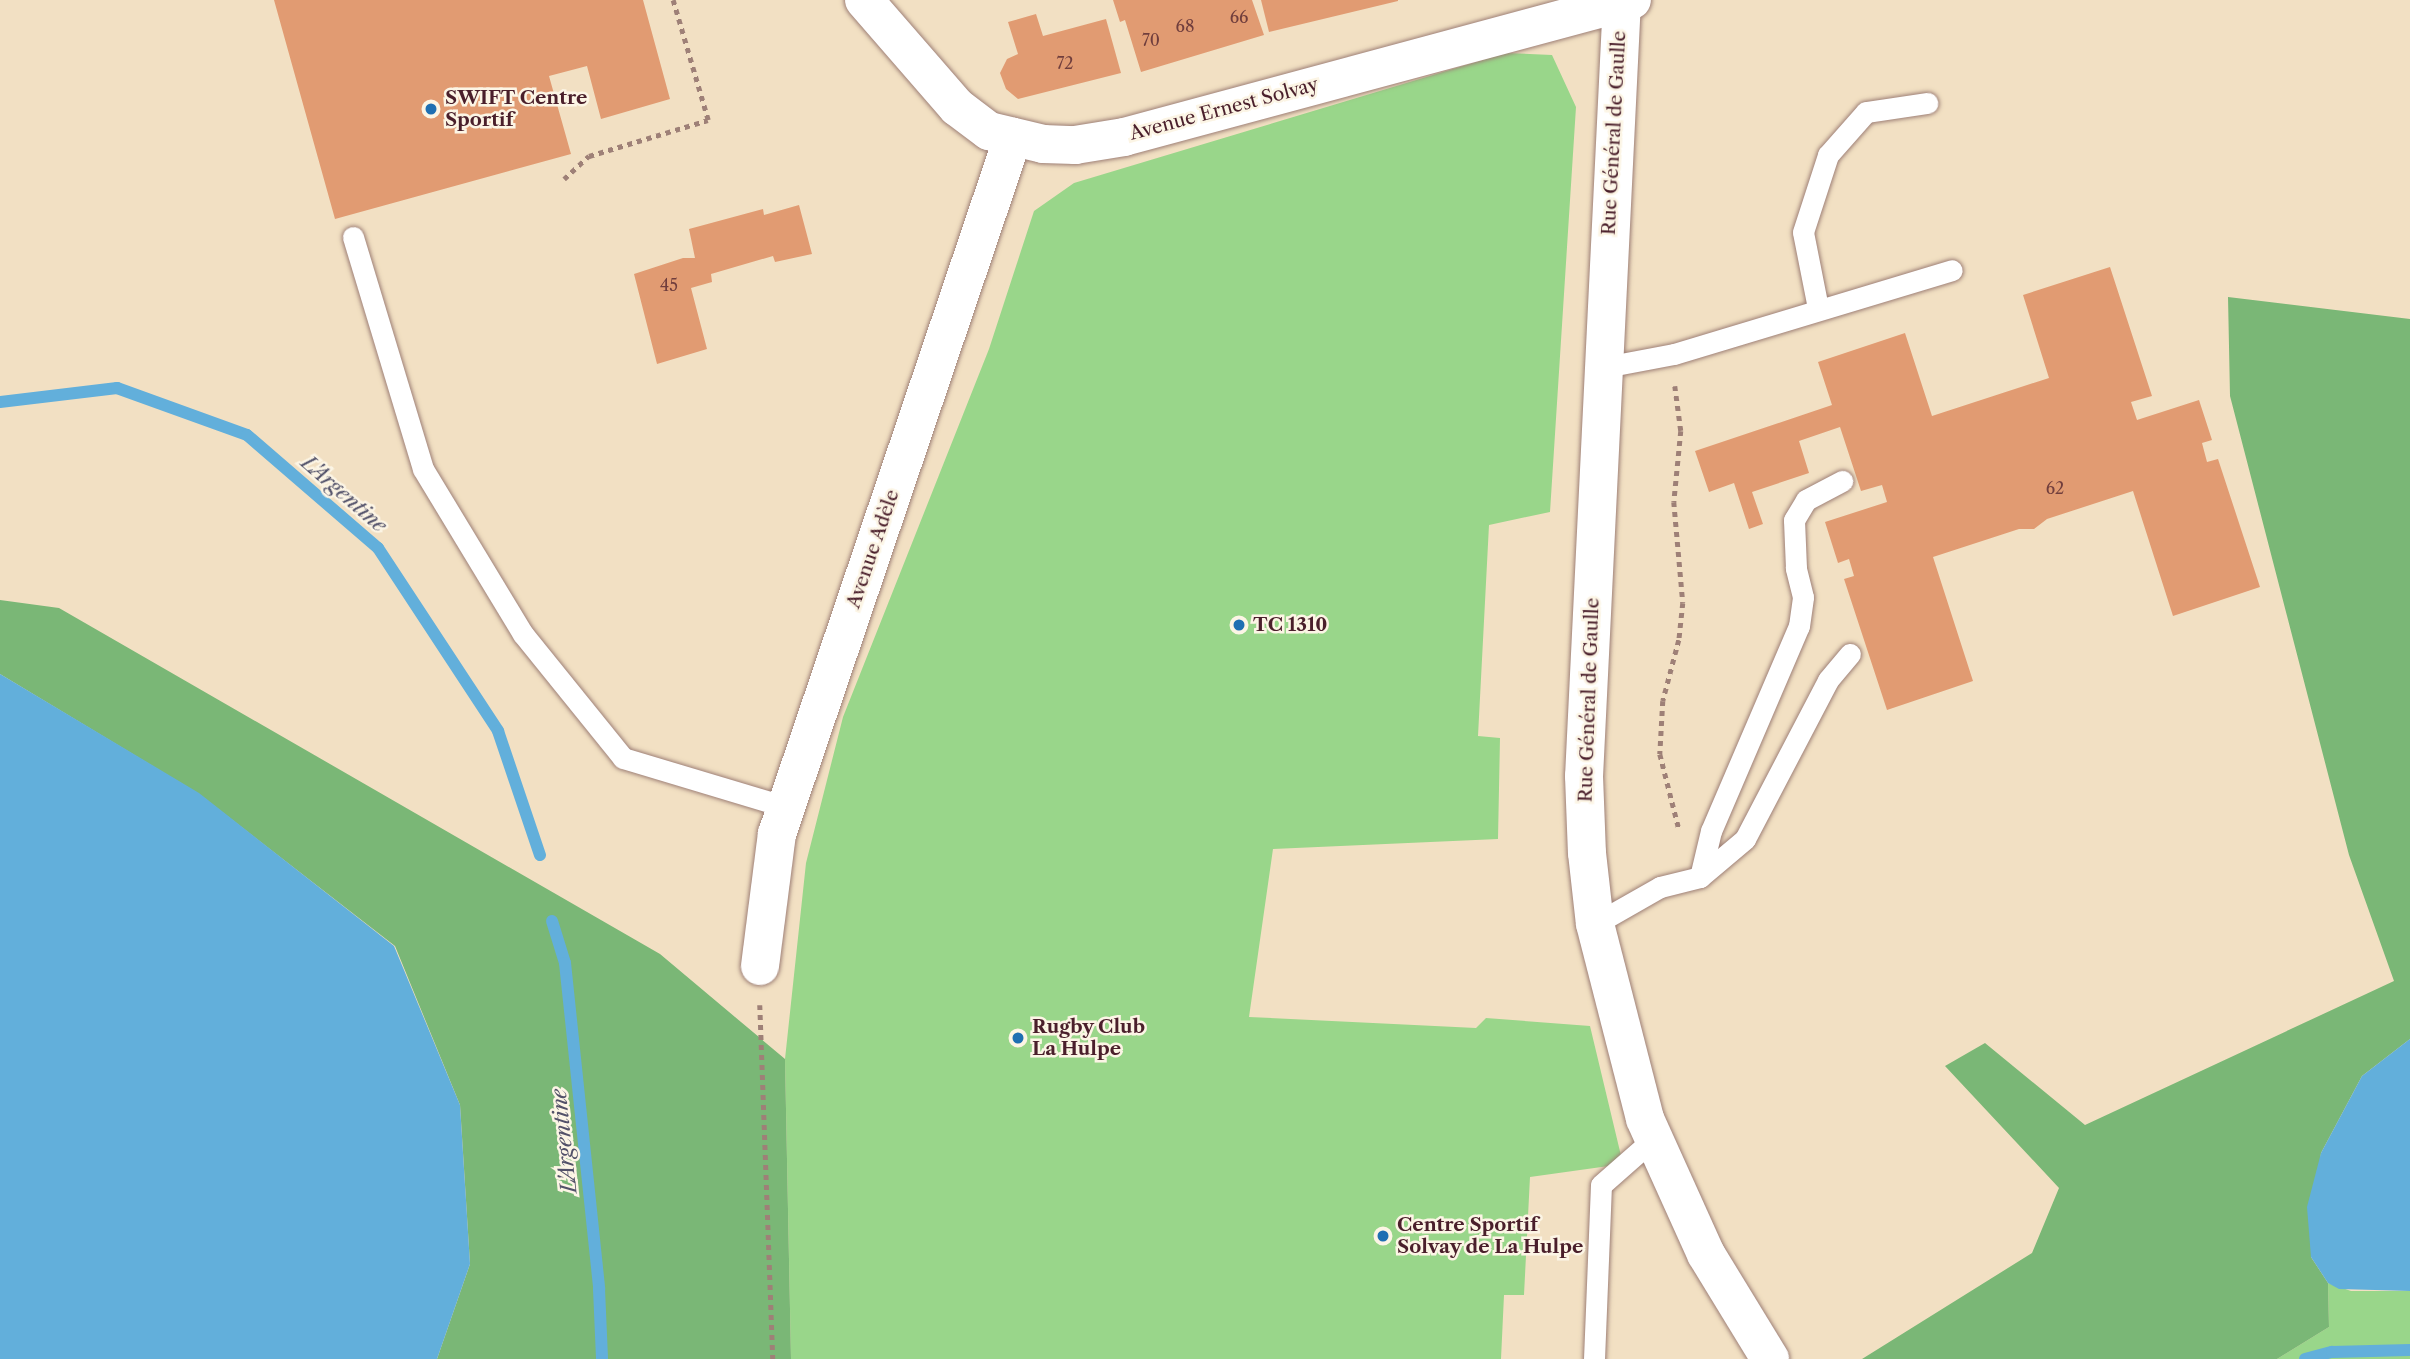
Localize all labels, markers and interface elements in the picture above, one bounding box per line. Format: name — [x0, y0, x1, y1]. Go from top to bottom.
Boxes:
house number: 66 — [1230, 7, 1248, 27]
house number: 68 — [1176, 16, 1194, 36]
house number: 70 — [1142, 30, 1160, 50]
street label: Rue Général de Gaulle — [1597, 30, 1631, 236]
house number: 72 — [1056, 53, 1074, 73]
street label: Avenue Ernest Solvay — [1127, 73, 1321, 145]
place label: SWIFT Centre Sportif — [445, 87, 588, 131]
marker: SWIFT Centre Sportif — [423, 101, 439, 117]
house number: 45 — [660, 275, 678, 295]
water label: L'Argentine — [296, 450, 392, 538]
house number: 62 — [2046, 478, 2064, 498]
street label: Avenue Adèle — [842, 486, 904, 612]
street label: Rue Général de Gaulle — [1574, 597, 1604, 803]
place label: TC 1310 — [1253, 614, 1327, 636]
marker: TC 1310 — [1231, 617, 1247, 633]
place label: Rugby Club La Hulpe — [1032, 1016, 1146, 1060]
marker: Rugby Club La Hulpe — [1010, 1030, 1026, 1046]
water label: L'Argentine — [546, 1087, 582, 1195]
place label: Centre Sportif Solvay de La Hulpe — [1397, 1214, 1584, 1258]
marker: Centre Sportif Solvay de La Hulpe — [1375, 1228, 1391, 1244]

